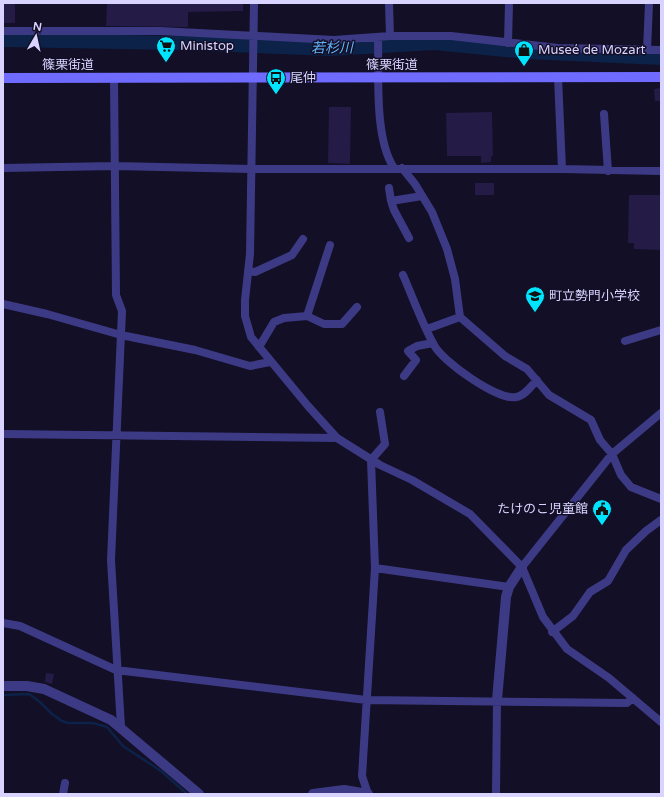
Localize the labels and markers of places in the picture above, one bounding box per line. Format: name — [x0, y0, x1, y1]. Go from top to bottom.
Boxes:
supermarket icon: Ministop — [155, 35, 177, 63]
place label: Ministop — [180, 38, 234, 54]
shop icon: Museé de Mozart — [513, 39, 535, 67]
place label: Museé de Mozart — [538, 42, 646, 58]
bus stop icon: 尾仲 — [265, 67, 287, 95]
place label: 尾仲 — [290, 70, 316, 86]
school or university icon: 町立勢門小学校 — [524, 285, 546, 313]
place label: 町立勢門小学校 — [549, 288, 640, 304]
public building icon: たけのこ児童館 — [591, 498, 613, 526]
place label: たけのこ児童館 — [497, 501, 588, 517]

